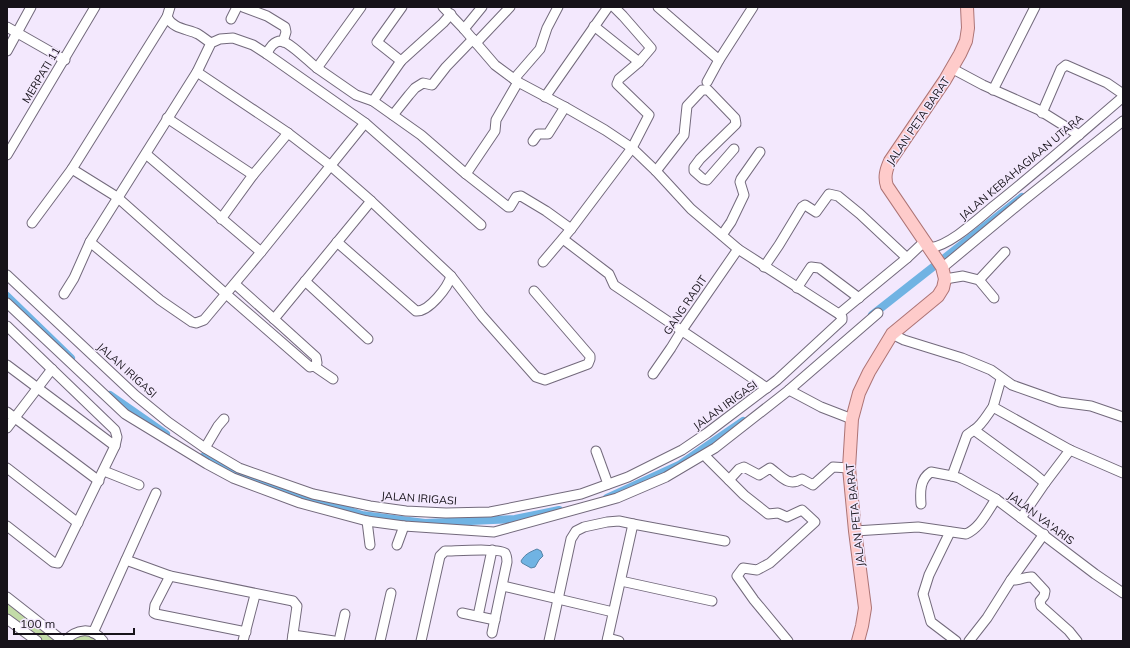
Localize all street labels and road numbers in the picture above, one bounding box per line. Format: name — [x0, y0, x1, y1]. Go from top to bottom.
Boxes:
street label: MERPATI 11 — [19, 45, 63, 105]
street label: JALAN PETA BARAT — [883, 74, 953, 168]
street label: JALAN KEBAHAGIAAN UTARA — [956, 111, 1086, 223]
street label: GANG RADIT — [660, 272, 710, 337]
street label: JALAN IRIGASI — [94, 339, 160, 401]
street label: JALAN IRIGASI — [690, 377, 760, 433]
street label: JALAN PETA BARAT — [843, 462, 867, 567]
street label: JALAN IRIGASI — [381, 488, 457, 508]
street label: JALAN VA'ARIS — [1005, 488, 1077, 548]

